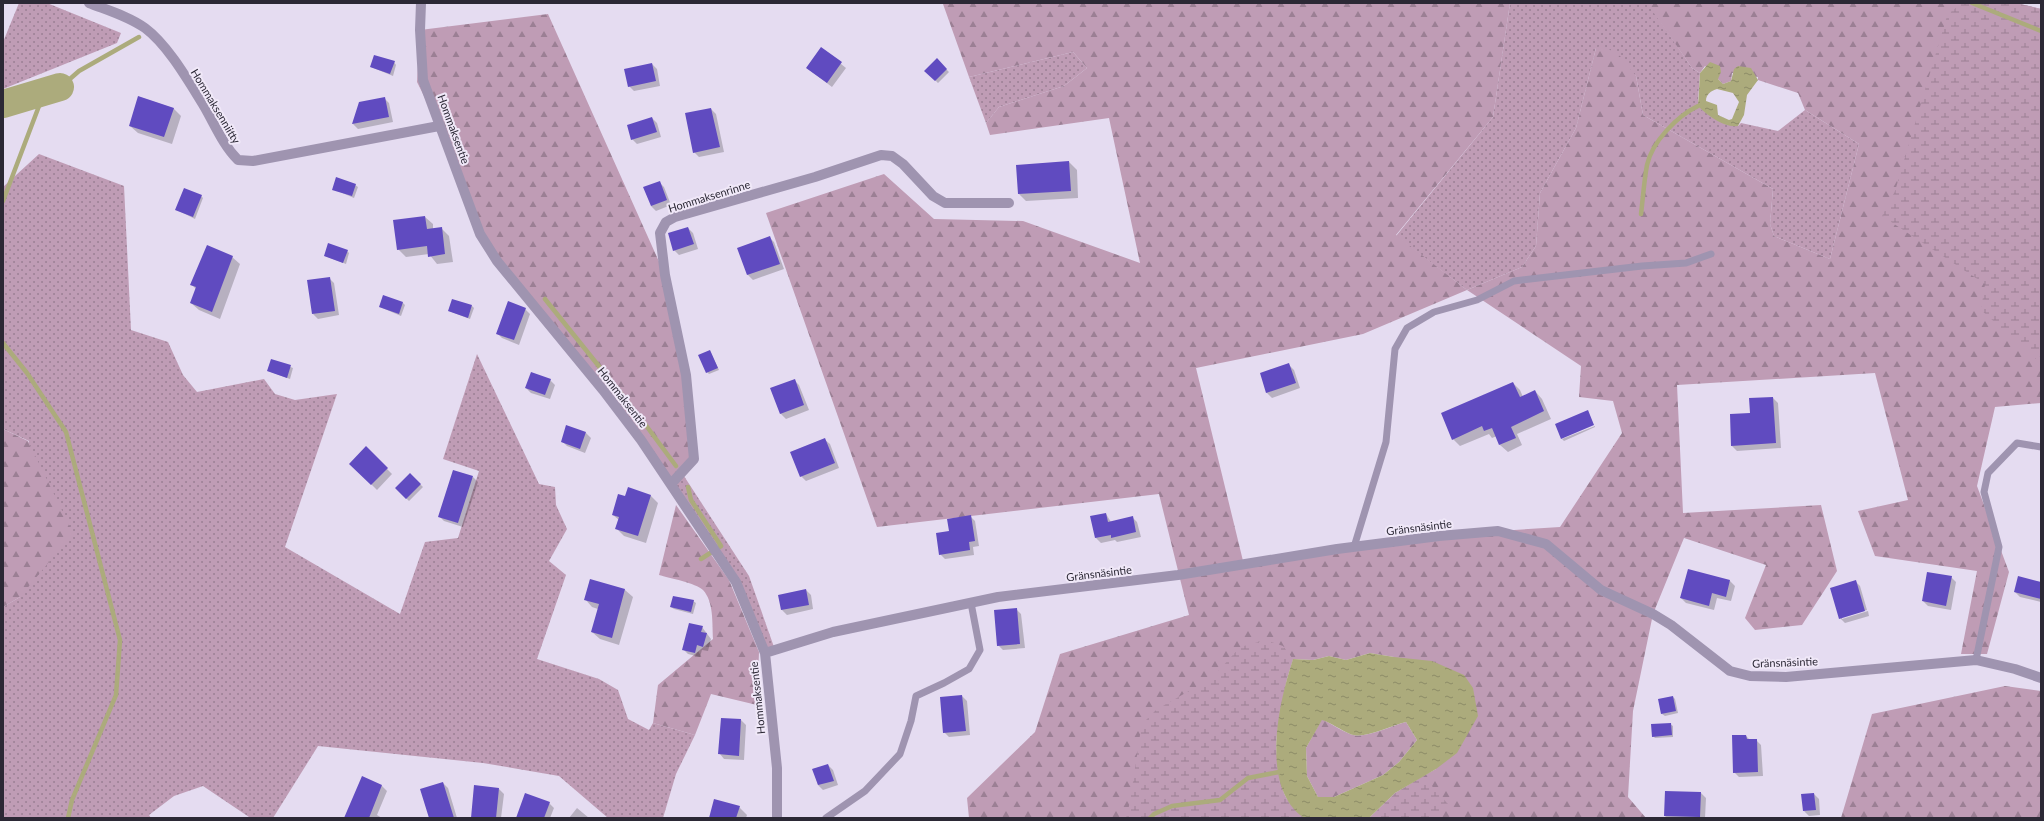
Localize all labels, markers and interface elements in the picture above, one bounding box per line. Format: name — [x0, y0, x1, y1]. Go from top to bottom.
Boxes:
street label: Hommaksenniitty — [189, 66, 244, 146]
street label: Hommaksentie — [435, 93, 473, 166]
street label: Hommaksenrinne — [666, 177, 752, 215]
street label: Hommaksentie — [595, 364, 651, 430]
street label: Gränsnäsintie — [1386, 517, 1453, 537]
street label: Gränsnäsintie — [1066, 563, 1133, 583]
street label: Gränsnäsintie — [1752, 654, 1818, 670]
street label: Hommaksentie — [747, 661, 767, 735]

